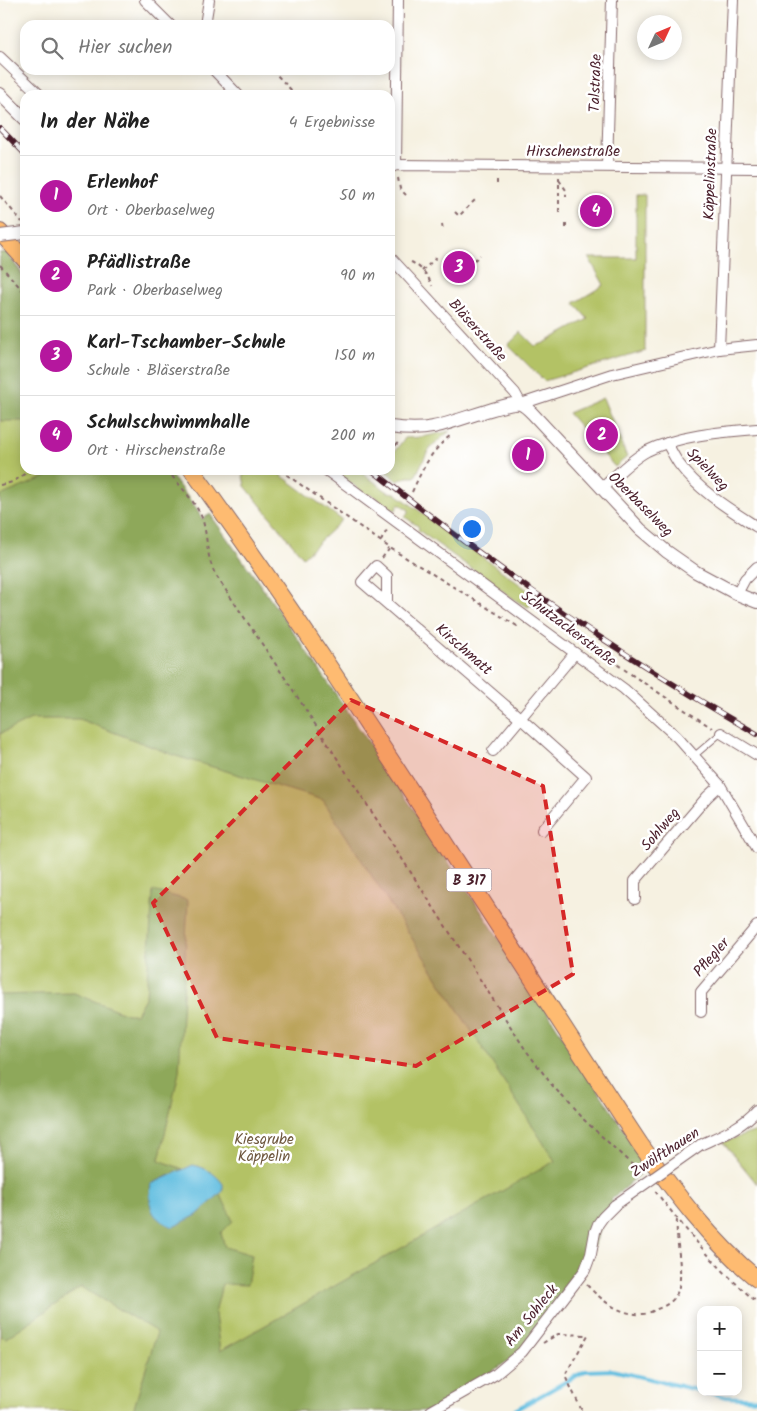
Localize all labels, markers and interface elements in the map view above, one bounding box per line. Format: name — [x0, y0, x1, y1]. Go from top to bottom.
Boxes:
north arrow — [637, 15, 682, 60]
search box — [20, 20, 395, 75]
text: Hier suchen — [78, 33, 172, 63]
icon: search — [38, 34, 66, 62]
street label: Talstraße — [583, 53, 609, 113]
text: In der Nähe — [40, 106, 150, 139]
text: 4 Ergebnisse — [289, 110, 375, 135]
street label: Käppelinstraße — [697, 127, 725, 220]
street label: Hirschenstraße — [526, 140, 620, 164]
text: Erlenhof — [87, 168, 157, 198]
text: 1 — [54, 183, 58, 208]
text: 50 m — [339, 183, 375, 208]
pin: 4 — [580, 192, 612, 230]
text: Ort · Oberbaselweg — [87, 198, 215, 223]
text: Pfädlistraße — [87, 248, 190, 278]
pin: 3 — [443, 248, 475, 286]
text: 2 — [51, 263, 61, 288]
text: 90 m — [340, 263, 375, 288]
text: Park · Oberbaselweg — [87, 278, 223, 303]
street label: Bläserstraße — [442, 294, 512, 368]
text: Karl-Tschamber-Schule — [87, 328, 286, 358]
text: 3 — [52, 343, 60, 368]
text: 150 m — [334, 343, 375, 368]
text: Schule · Bläserstraße — [87, 358, 230, 383]
text: Schulschwimmhalle — [87, 408, 250, 438]
pin: 2 — [586, 416, 618, 454]
text: 4 — [52, 423, 60, 448]
text: 200 m — [331, 423, 375, 448]
pin: 1 — [512, 436, 544, 474]
text: Ort · Hirschenstraße — [87, 438, 225, 463]
street label: Spielweg — [680, 442, 734, 497]
street label: Oberbaselweg — [602, 466, 679, 543]
your location — [459, 516, 485, 542]
street label: Schutzackerstraße — [515, 585, 622, 673]
street label: Kirschmatt — [429, 618, 497, 682]
street label: Sohlweg — [635, 803, 686, 857]
road number: B 317 — [446, 868, 492, 892]
street label: Pflegler — [688, 932, 736, 983]
street label: Zwölfthauen — [626, 1121, 705, 1184]
park label: Kiesgrube Käppelin — [234, 1128, 294, 1169]
street label: Am Sohleck — [499, 1279, 565, 1352]
map controls — [697, 1306, 742, 1396]
button: + — [697, 1306, 742, 1351]
button: − — [697, 1351, 742, 1396]

